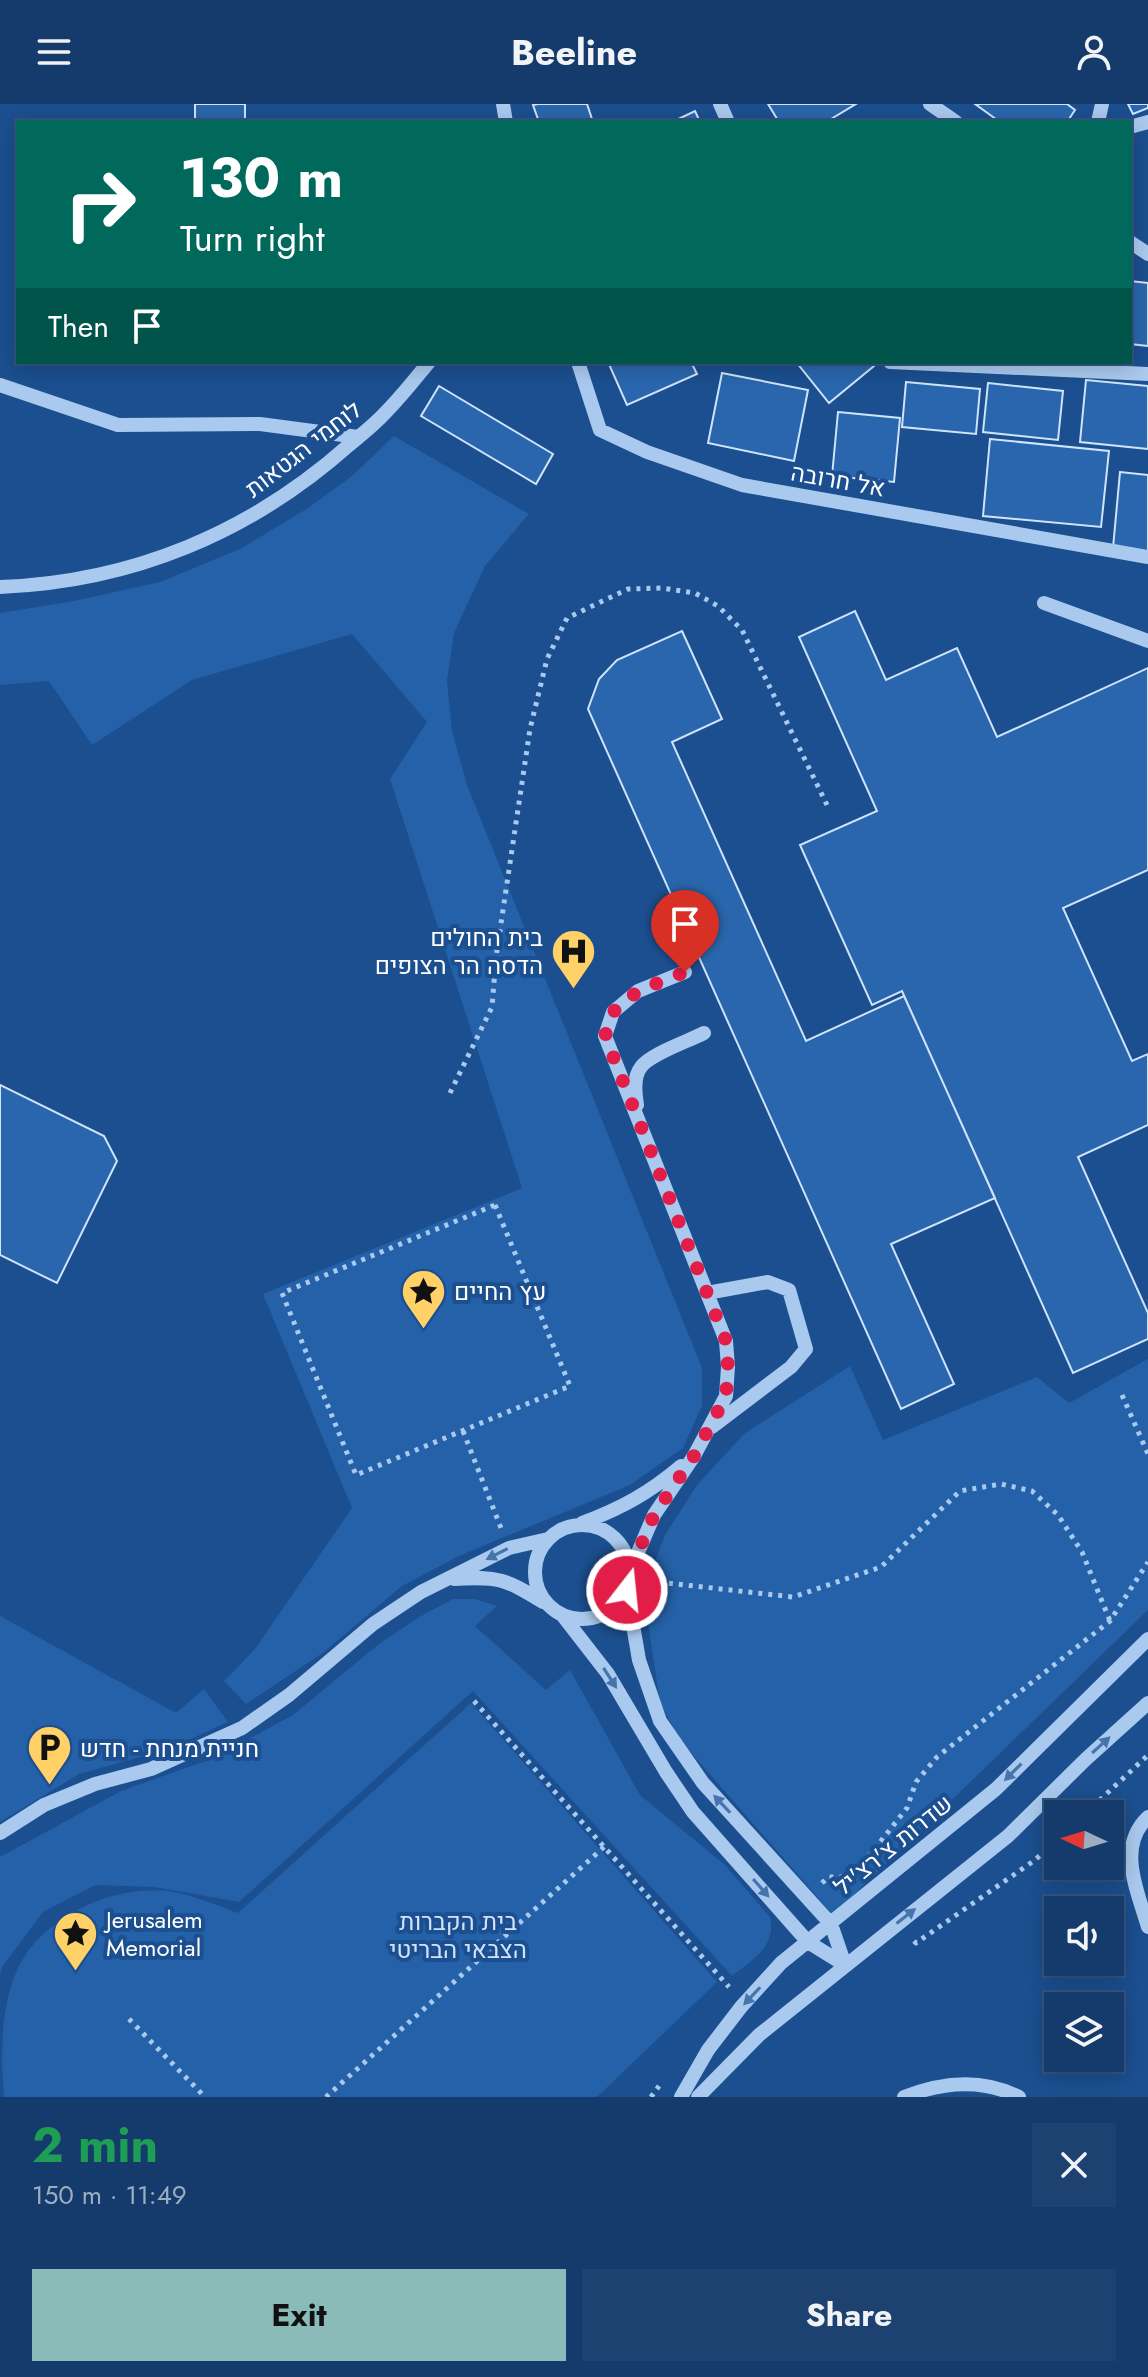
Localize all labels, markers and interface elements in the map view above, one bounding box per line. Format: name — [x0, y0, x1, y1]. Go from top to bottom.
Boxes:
text: Beeline — [511, 26, 637, 78]
icon: menu — [32, 30, 76, 74]
icon: person — [1072, 30, 1116, 74]
text: 130 m — [180, 137, 343, 218]
icon: right — [48, 152, 152, 256]
text: Turn right — [180, 212, 325, 264]
icon: arrive — [125, 304, 169, 348]
text: Then — [48, 305, 109, 348]
street label: לוחמי הגטאות — [237, 392, 369, 506]
street label: אל חרובה — [788, 455, 888, 505]
pin — [651, 890, 719, 972]
icon: arrive — [663, 902, 707, 946]
place label: בית החולים הדסה הר הצופים — [375, 920, 543, 983]
hospital icon: בית החולים הדסה הר הצופים — [550, 927, 598, 990]
place icon: עץ החיים — [399, 1267, 447, 1330]
place label: עץ החיים — [454, 1274, 546, 1309]
one-way arrow — [485, 1547, 508, 1561]
position arrow — [585, 1548, 669, 1632]
one-way arrow — [602, 1667, 617, 1689]
parking icon: חניית מנחת - חדש — [25, 1724, 73, 1787]
place label: חניית מנחת - חדש — [80, 1731, 259, 1766]
one-way arrow — [1092, 1737, 1111, 1755]
one-way arrow — [1004, 1763, 1023, 1781]
street label: שדרות צ'רצ'יל — [826, 1786, 960, 1904]
one-way arrow — [713, 1795, 731, 1814]
north arrow — [1044, 1800, 1124, 1880]
map controls — [1044, 1800, 1124, 2072]
one-way arrow — [752, 1878, 769, 1898]
button: sound — [1044, 1896, 1124, 1976]
place label: Jerusalem Memorial — [103, 1902, 203, 1965]
park label: בית הקברות הצבאי הבריטי — [389, 1904, 527, 1967]
one-way arrow — [896, 1908, 916, 1925]
place icon: Jerusalem Memorial — [51, 1909, 99, 1972]
one-way arrow — [743, 1986, 761, 2005]
button: layers — [1044, 1992, 1124, 2072]
text: 2 min — [32, 2111, 158, 2180]
button: close — [1032, 2123, 1116, 2207]
text: 150 m · 11:49 — [32, 2176, 187, 2214]
button: Exit — [32, 2269, 566, 2361]
button: Share — [582, 2269, 1116, 2361]

